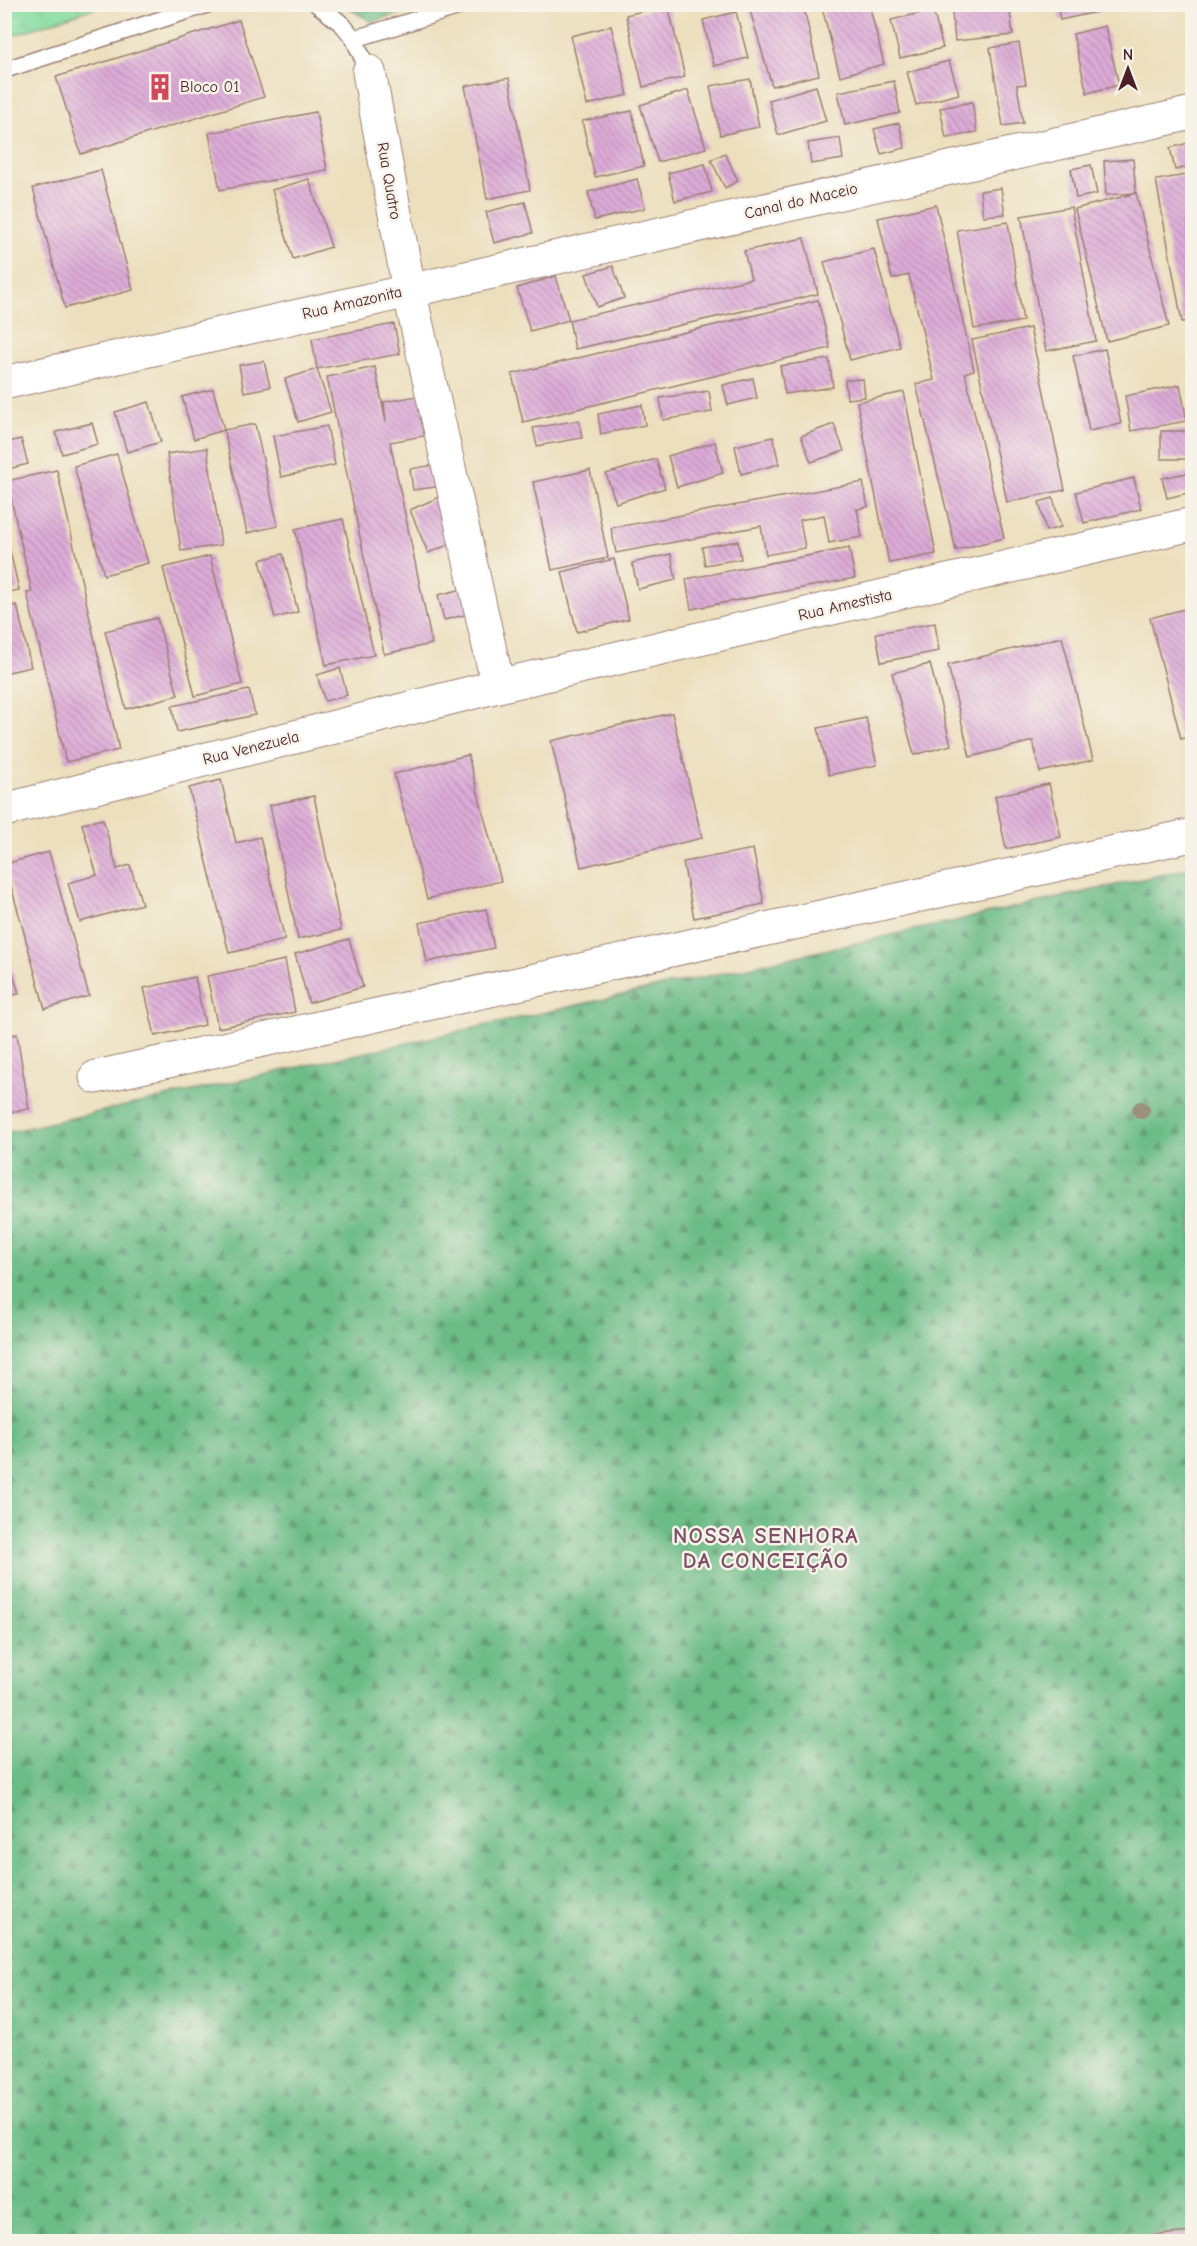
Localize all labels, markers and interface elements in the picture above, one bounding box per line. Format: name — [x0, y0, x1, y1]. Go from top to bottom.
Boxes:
north arrow — [1098, 39, 1158, 99]
text: N — [1123, 46, 1133, 64]
building icon: Bloco 01 — [145, 72, 175, 102]
place label: Bloco 01 — [180, 78, 240, 96]
street label: Rua Quatro — [373, 141, 405, 221]
street label: Canal do Maceio — [743, 179, 859, 223]
street label: Rua Amazonita — [300, 283, 404, 323]
street label: Rua Amestista — [796, 585, 894, 625]
street label: Rua Venezuela — [201, 727, 301, 769]
district label: NOSSA SENHORA DA CONCEIÇÃO — [673, 1523, 859, 1574]

